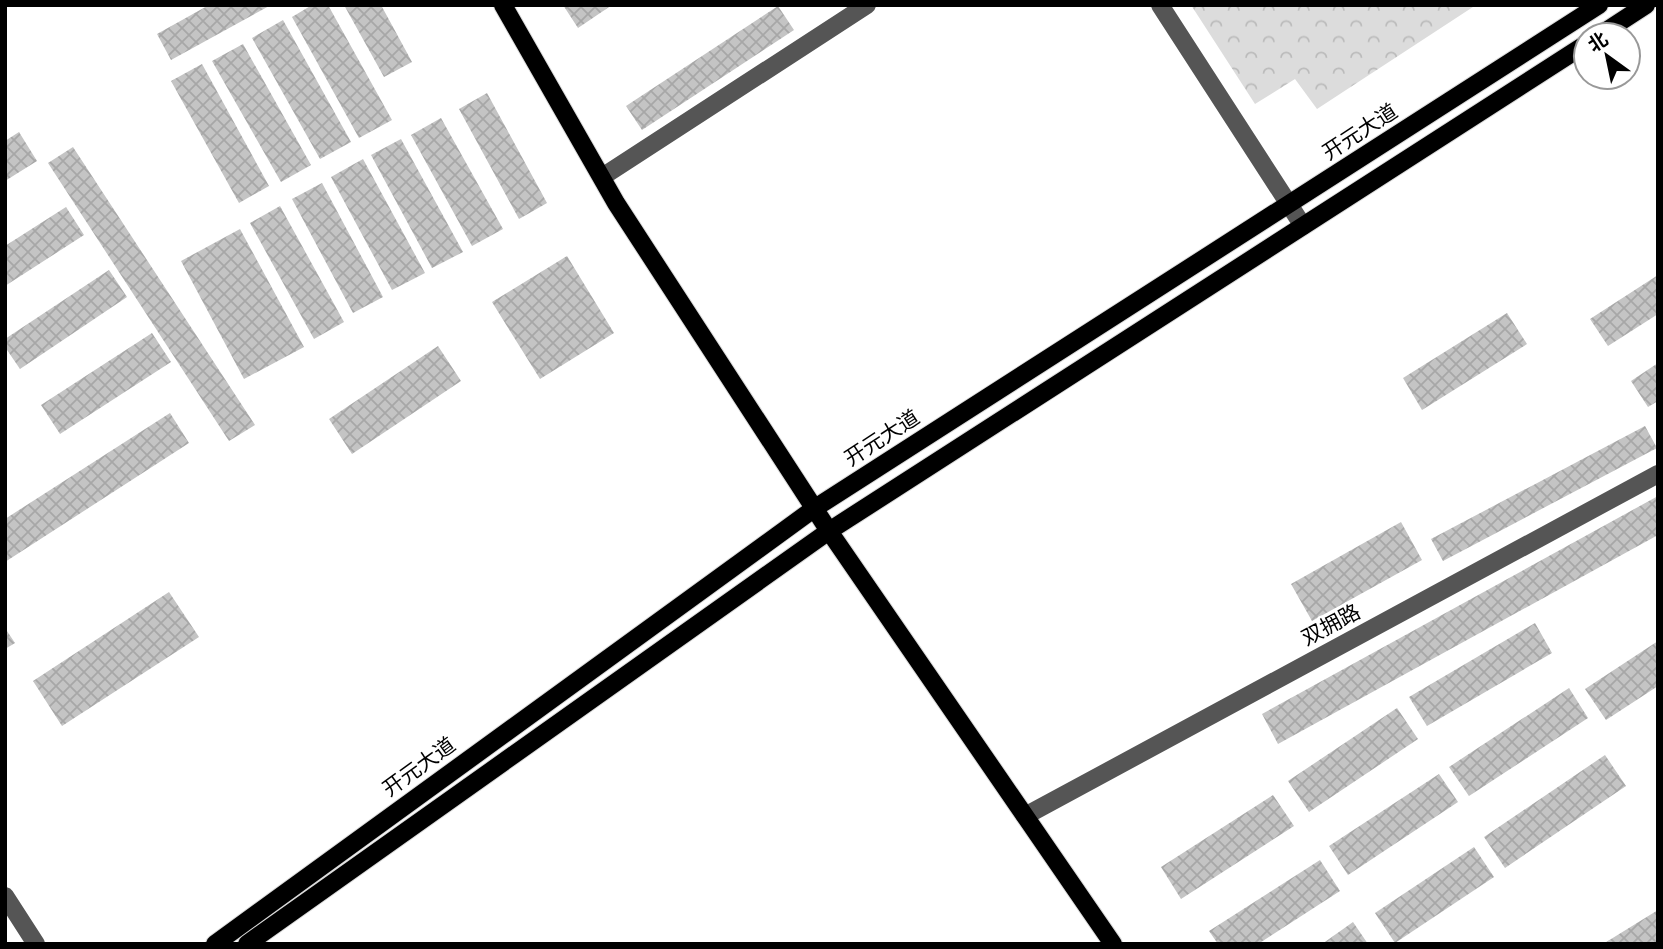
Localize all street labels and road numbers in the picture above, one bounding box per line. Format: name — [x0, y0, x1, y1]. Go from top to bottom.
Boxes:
street label: 开元大道 — [1317, 97, 1402, 165]
street label: 开元大道 — [839, 403, 924, 471]
street label: 双拥路 — [1297, 598, 1364, 650]
street label: 开元大道 — [377, 731, 460, 801]

